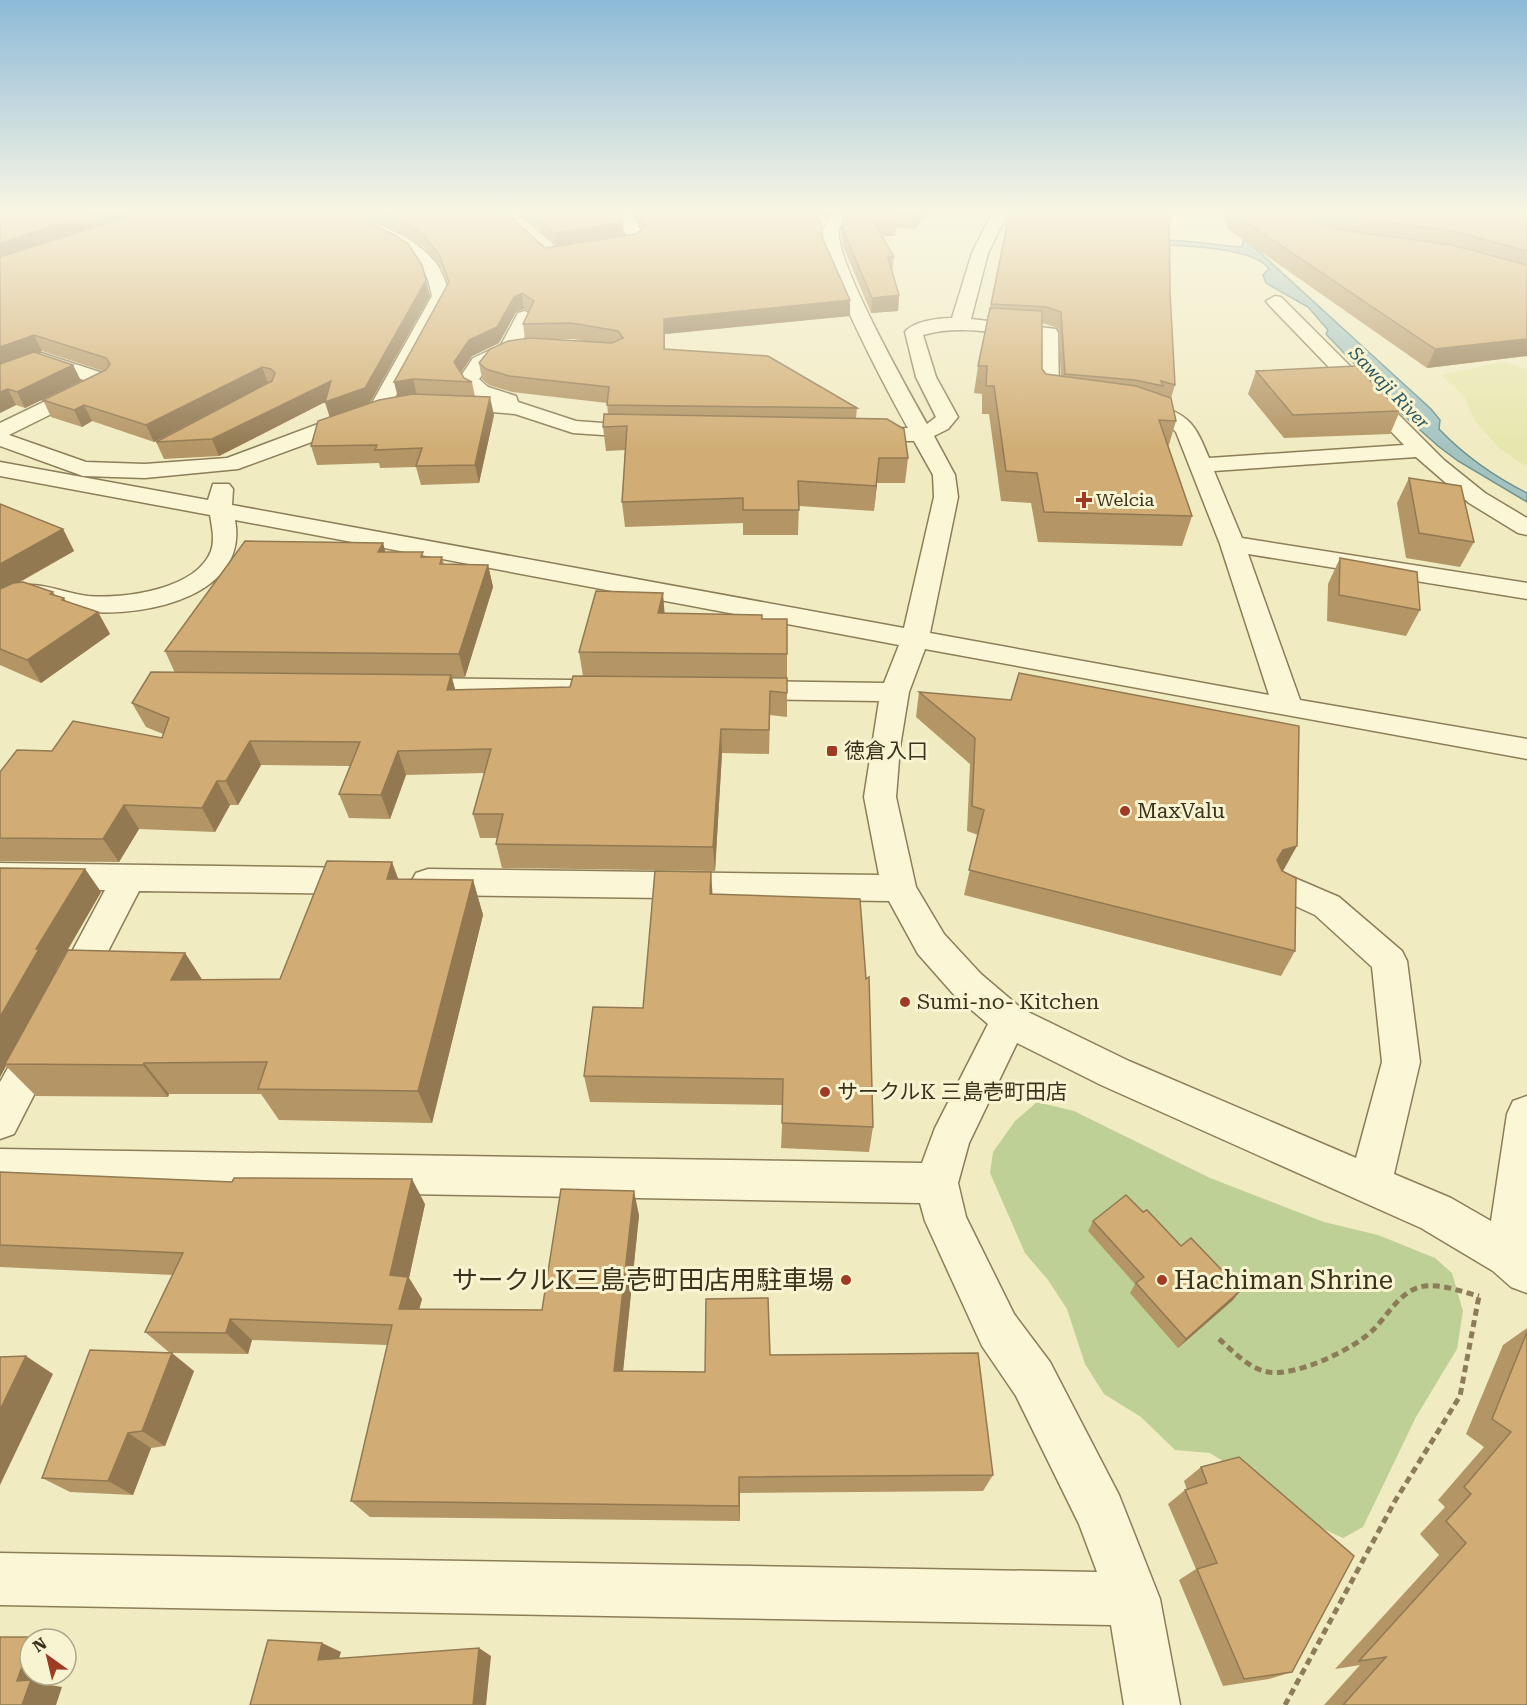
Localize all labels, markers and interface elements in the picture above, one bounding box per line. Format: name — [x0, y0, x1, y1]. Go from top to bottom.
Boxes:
water label: Sawaji River — [1344, 342, 1434, 433]
place label: Welcia — [1096, 489, 1155, 510]
marker: Welcia — [1077, 493, 1091, 507]
place label: 徳倉入口 — [844, 739, 928, 763]
marker: 徳倉入口 — [825, 744, 839, 758]
place label: MaxValu — [1137, 799, 1225, 823]
marker: MaxValu — [1118, 804, 1132, 818]
place label: Sumi-no- Kitchen — [917, 990, 1100, 1014]
marker: Sumi-no- Kitchen — [898, 995, 912, 1009]
place label: サークルK 三島壱町田店 — [837, 1080, 1067, 1104]
marker: サークルK 三島壱町田店 — [818, 1085, 832, 1099]
place label: サークルK三島壱町田店用駐車場 — [452, 1265, 834, 1295]
place label: Hachiman Shrine — [1174, 1265, 1393, 1295]
marker: サークルK三島壱町田店用駐車場 — [839, 1273, 853, 1287]
marker: Hachiman Shrine — [1155, 1273, 1169, 1287]
north arrow — [18, 1627, 78, 1687]
text: N — [29, 1634, 50, 1656]

